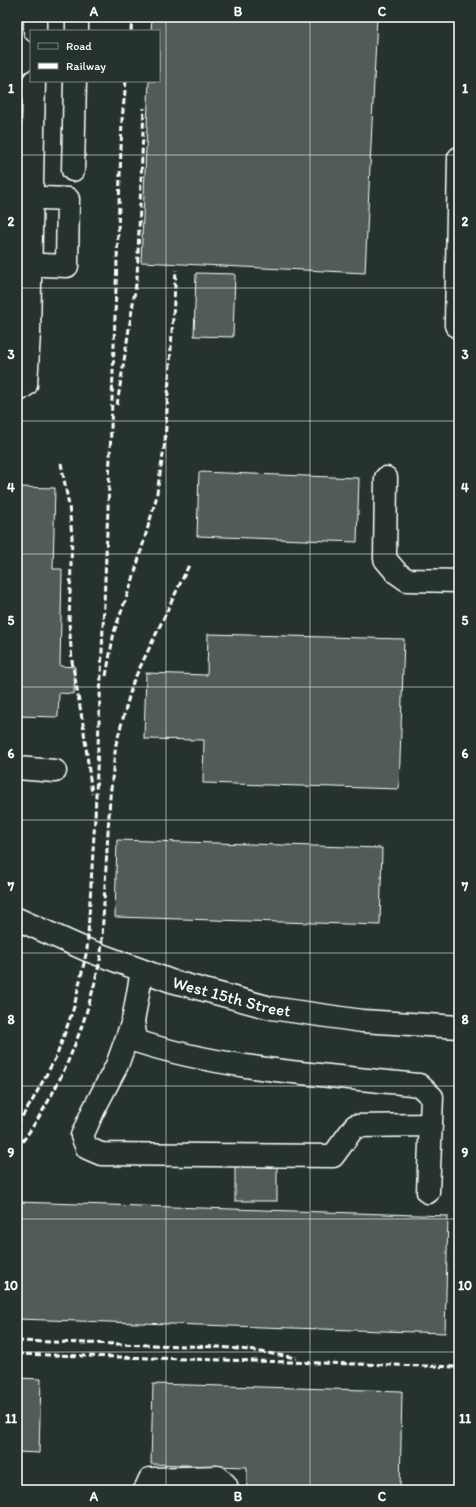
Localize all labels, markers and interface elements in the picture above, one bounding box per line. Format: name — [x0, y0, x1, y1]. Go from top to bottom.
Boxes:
text: A — [89, 4, 99, 19]
text: B — [234, 4, 243, 19]
text: C — [378, 4, 387, 19]
legend — [30, 30, 160, 82]
text: Road — [66, 39, 92, 53]
text: Railway — [66, 59, 106, 73]
text: 1 — [8, 81, 14, 96]
text: 1 — [462, 81, 468, 96]
text: 2 — [8, 214, 15, 229]
text: 2 — [462, 214, 469, 229]
text: 3 — [7, 347, 15, 362]
text: 3 — [461, 347, 469, 362]
text: 4 — [7, 480, 15, 495]
text: 4 — [461, 480, 469, 495]
text: 5 — [8, 613, 15, 628]
text: 5 — [462, 613, 469, 628]
text: 6 — [8, 746, 15, 761]
text: 6 — [462, 746, 469, 761]
text: 7 — [7, 879, 15, 894]
text: 7 — [461, 879, 469, 894]
street label: West 15th Street — [171, 972, 292, 1021]
text: 8 — [7, 1012, 15, 1027]
text: 8 — [461, 1012, 469, 1027]
text: 9 — [8, 1145, 15, 1160]
text: 9 — [462, 1145, 469, 1160]
text: 10 — [4, 1278, 18, 1293]
text: 10 — [458, 1278, 472, 1293]
text: 11 — [5, 1411, 17, 1426]
text: 11 — [459, 1411, 471, 1426]
text: A — [89, 1489, 99, 1504]
text: B — [234, 1489, 243, 1504]
text: C — [378, 1489, 387, 1504]

